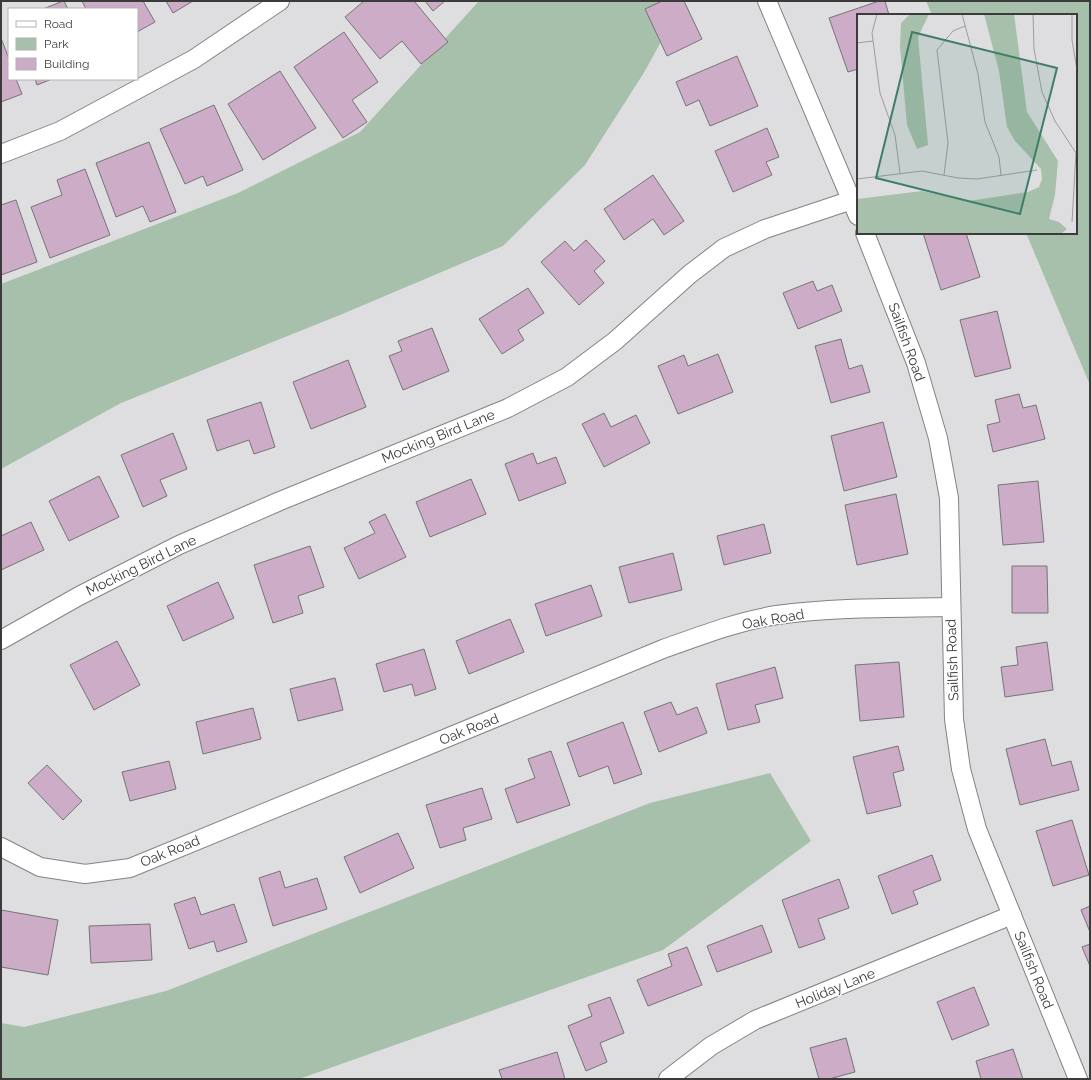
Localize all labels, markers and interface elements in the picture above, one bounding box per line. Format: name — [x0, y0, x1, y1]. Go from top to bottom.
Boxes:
legend — [8, 8, 138, 80]
inset map — [857, 14, 1077, 234]
text: Road — [44, 17, 73, 31]
text: Park — [44, 37, 69, 51]
text: Building — [44, 57, 90, 71]
street label: Sailfish Road — [885, 301, 929, 383]
street label: Mocking Bird Lane — [379, 406, 497, 466]
street label: Mocking Bird Lane — [83, 531, 199, 599]
street label: Oak Road — [741, 606, 805, 632]
street label: Sailfish Road — [943, 619, 961, 701]
street label: Oak Road — [437, 710, 501, 748]
street label: Oak Road — [138, 832, 202, 870]
street label: Sailfish Road — [1011, 929, 1057, 1011]
street label: Holiday Lane — [793, 965, 877, 1011]

